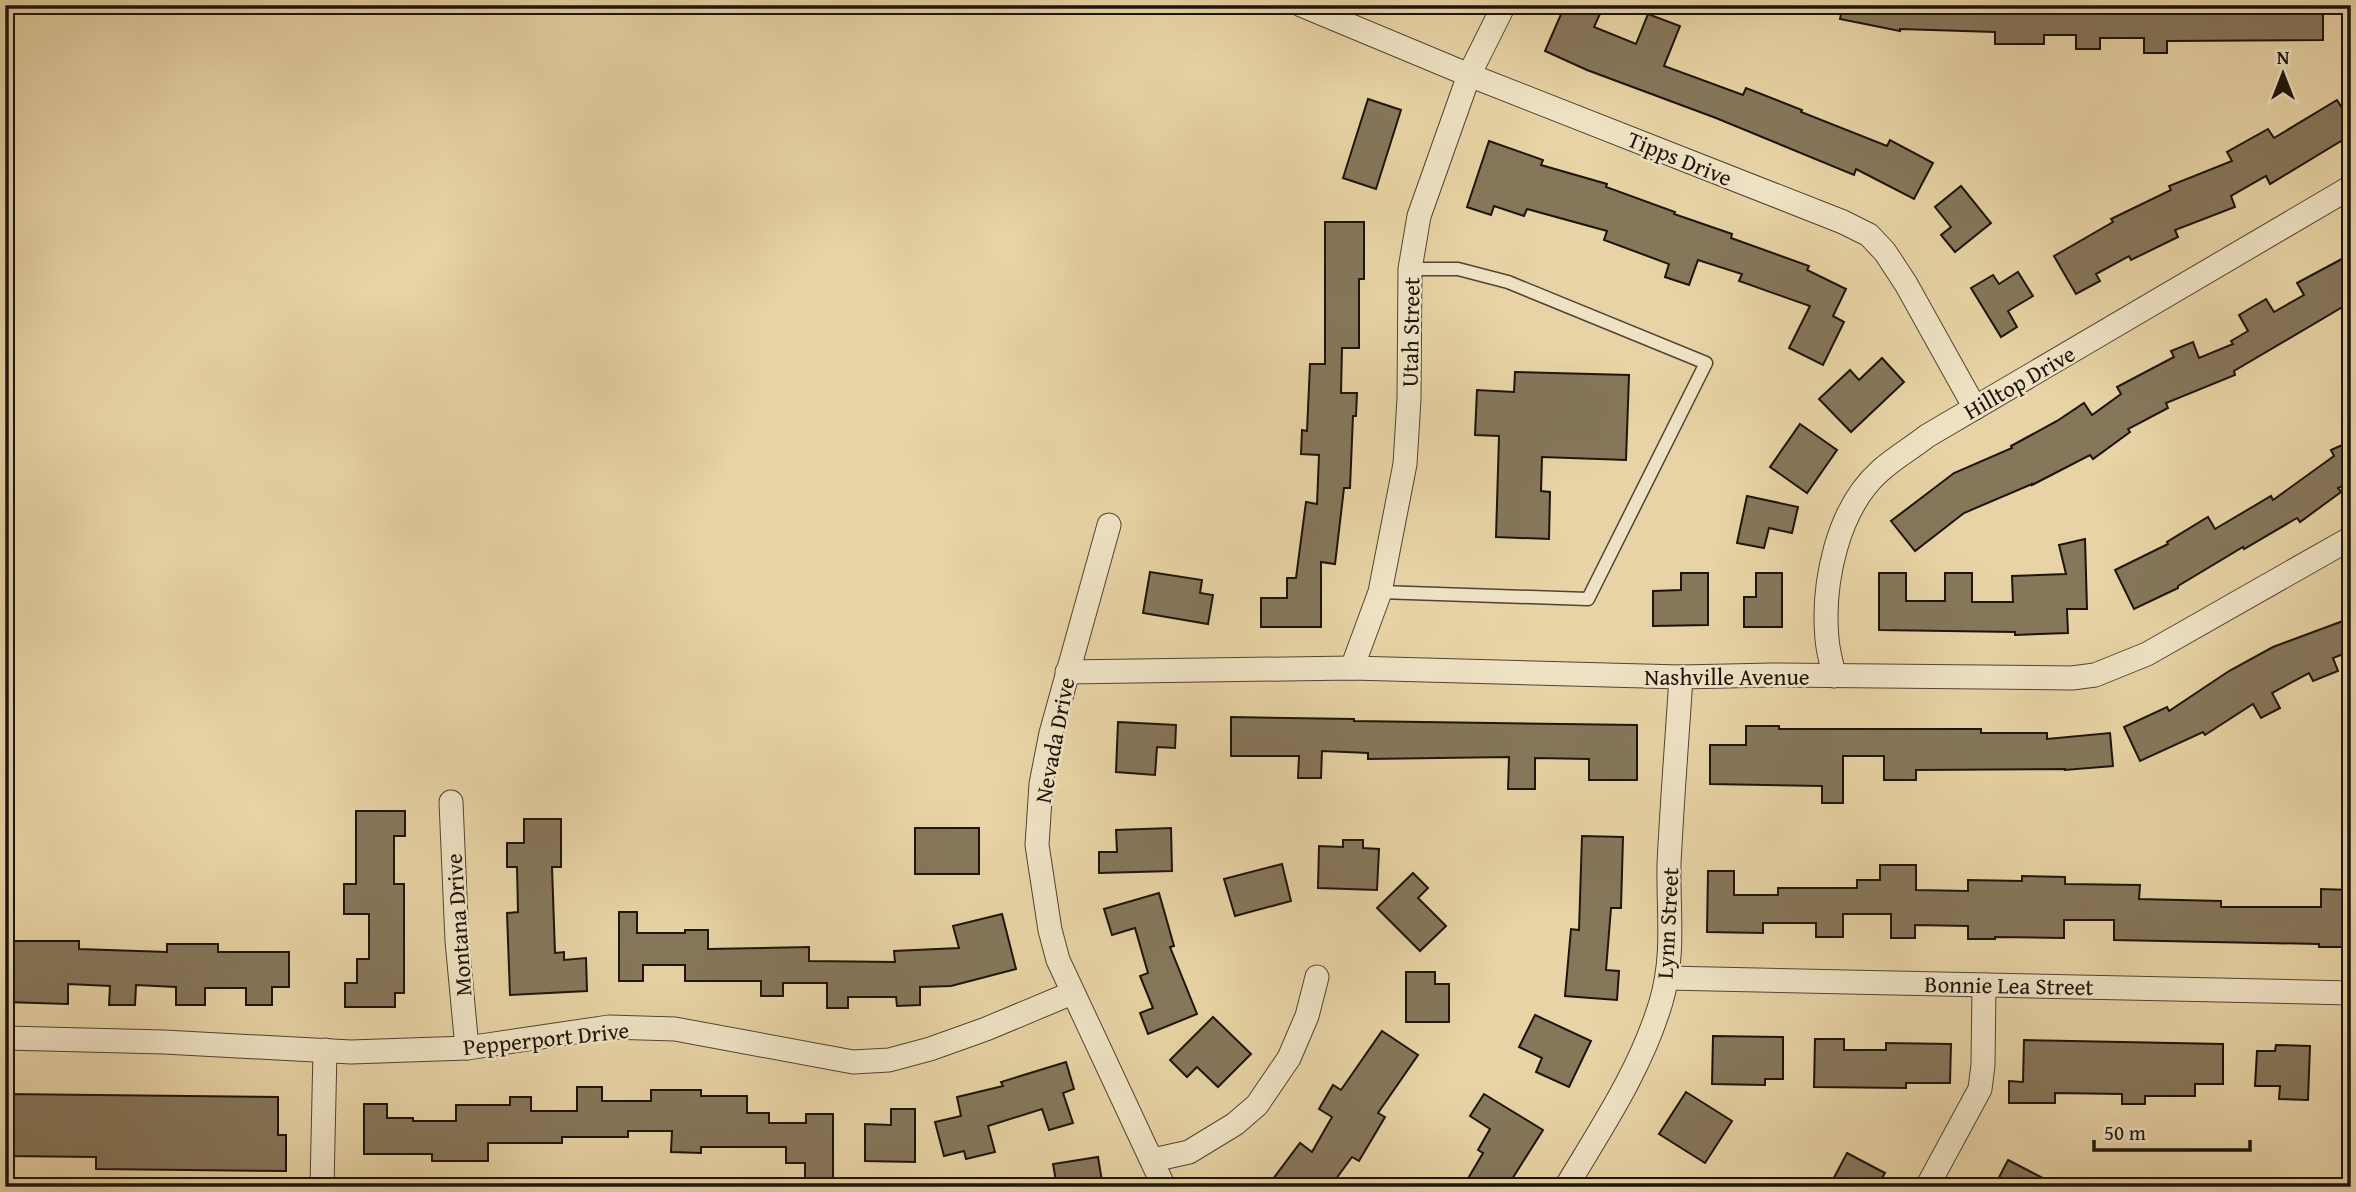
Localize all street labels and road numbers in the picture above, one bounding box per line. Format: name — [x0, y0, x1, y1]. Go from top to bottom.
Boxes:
street label: Tipps Drive — [1623, 122, 1737, 194]
street label: Utah Street — [1393, 277, 1427, 387]
street label: Hilltop Drive — [1957, 337, 2081, 427]
street label: Nashville Avenue — [1644, 660, 1810, 693]
street label: Nevada Drive — [1026, 674, 1082, 806]
street label: Montana Drive — [437, 853, 479, 997]
street label: Lynn Street — [1648, 866, 1686, 980]
street label: Bonnie Lea Street — [1924, 967, 2094, 1003]
street label: Pepperport Drive — [461, 1013, 631, 1063]

